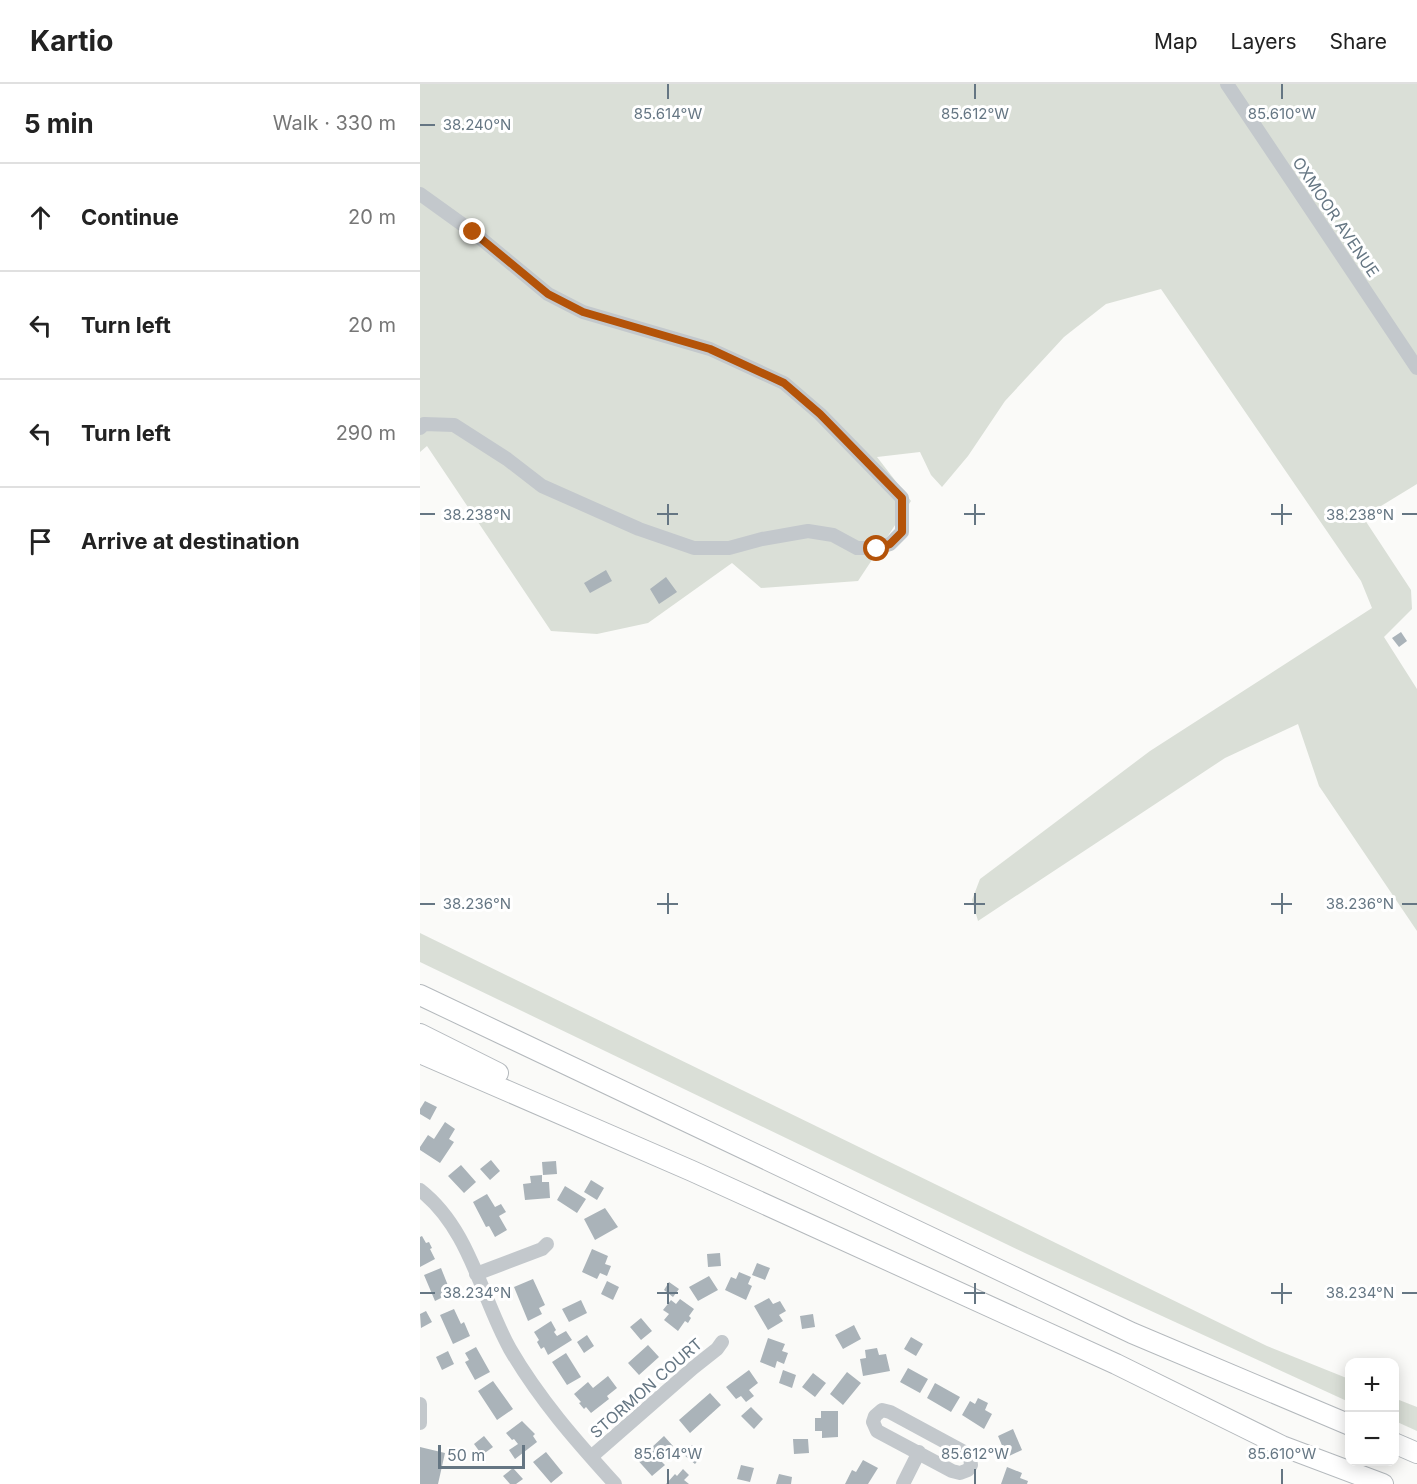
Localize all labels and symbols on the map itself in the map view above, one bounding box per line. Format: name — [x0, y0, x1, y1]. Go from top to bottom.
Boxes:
text: 85.614°W — [634, 104, 702, 123]
text: 85.612°W — [941, 104, 1009, 123]
text: 85.610°W — [1248, 104, 1316, 123]
text: 38.240°N — [443, 115, 511, 134]
street label: OXMOOR AVENUE — [1288, 153, 1384, 281]
route end — [459, 218, 485, 244]
text: 38.238°N — [443, 505, 511, 524]
text: 38.238°N — [1326, 505, 1394, 524]
route start — [863, 535, 889, 561]
text: 38.236°N — [443, 894, 511, 913]
text: 38.236°N — [1326, 894, 1394, 913]
text: 38.234°N — [443, 1283, 511, 1302]
text: 38.234°N — [1326, 1283, 1394, 1302]
street label: STORMON COURT — [586, 1334, 706, 1442]
scale bar — [438, 1442, 525, 1470]
text: 85.614°W — [634, 1444, 702, 1463]
text: 85.612°W — [941, 1444, 1009, 1463]
text: 85.610°W — [1248, 1444, 1316, 1463]

